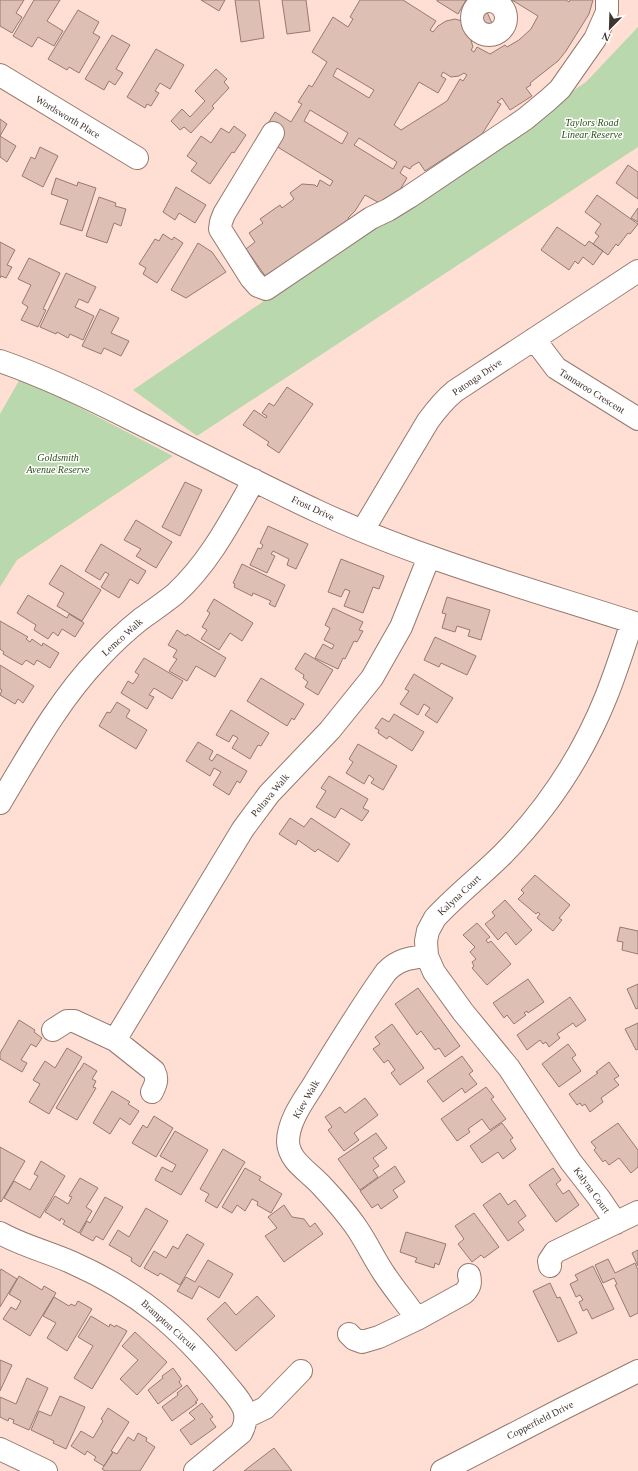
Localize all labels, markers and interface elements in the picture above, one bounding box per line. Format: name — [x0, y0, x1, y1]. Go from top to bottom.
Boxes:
north arrow — [590, 8, 630, 48]
text: N — [600, 30, 612, 44]
street label: Wordsworth Place — [34, 93, 103, 141]
park label: Taylors Road Linear Reserve — [561, 117, 623, 140]
street label: Patonga Drive — [450, 356, 504, 398]
street label: Tannaroo Crescent — [557, 366, 627, 416]
park label: Goldsmith Avenue Reserve — [25, 452, 90, 475]
street label: Frost Drive — [290, 493, 337, 523]
street label: Lemco Walk — [99, 616, 145, 658]
street label: Poltava Walk — [249, 771, 291, 819]
street label: Kalyna Court — [435, 872, 483, 917]
street label: Kiev Walk — [291, 1078, 321, 1120]
street label: Kalyna Court — [572, 1165, 612, 1215]
street label: Brampton Circuit — [139, 1297, 199, 1353]
street label: Copperfield Drive — [505, 1398, 576, 1441]

